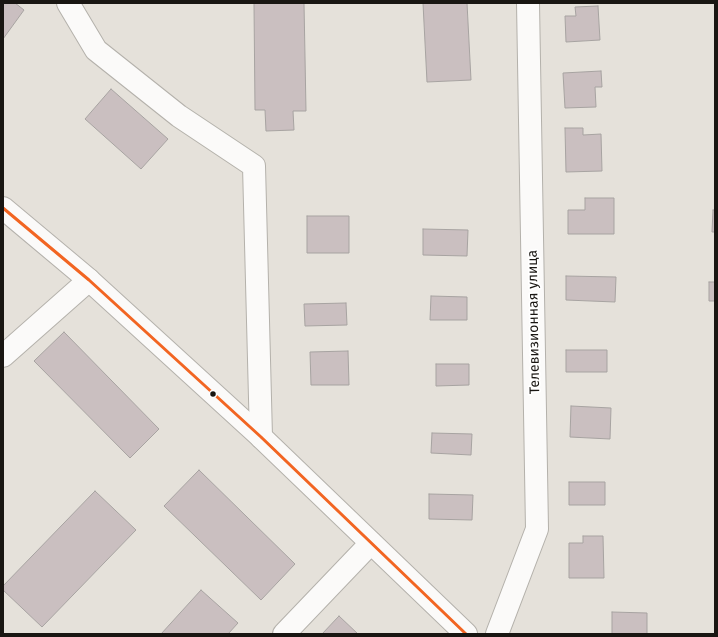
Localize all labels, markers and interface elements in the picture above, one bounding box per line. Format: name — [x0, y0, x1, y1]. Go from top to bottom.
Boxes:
street label: Телевизионная улица — [524, 250, 544, 394]
unlabelled marker — [208, 389, 218, 399]

